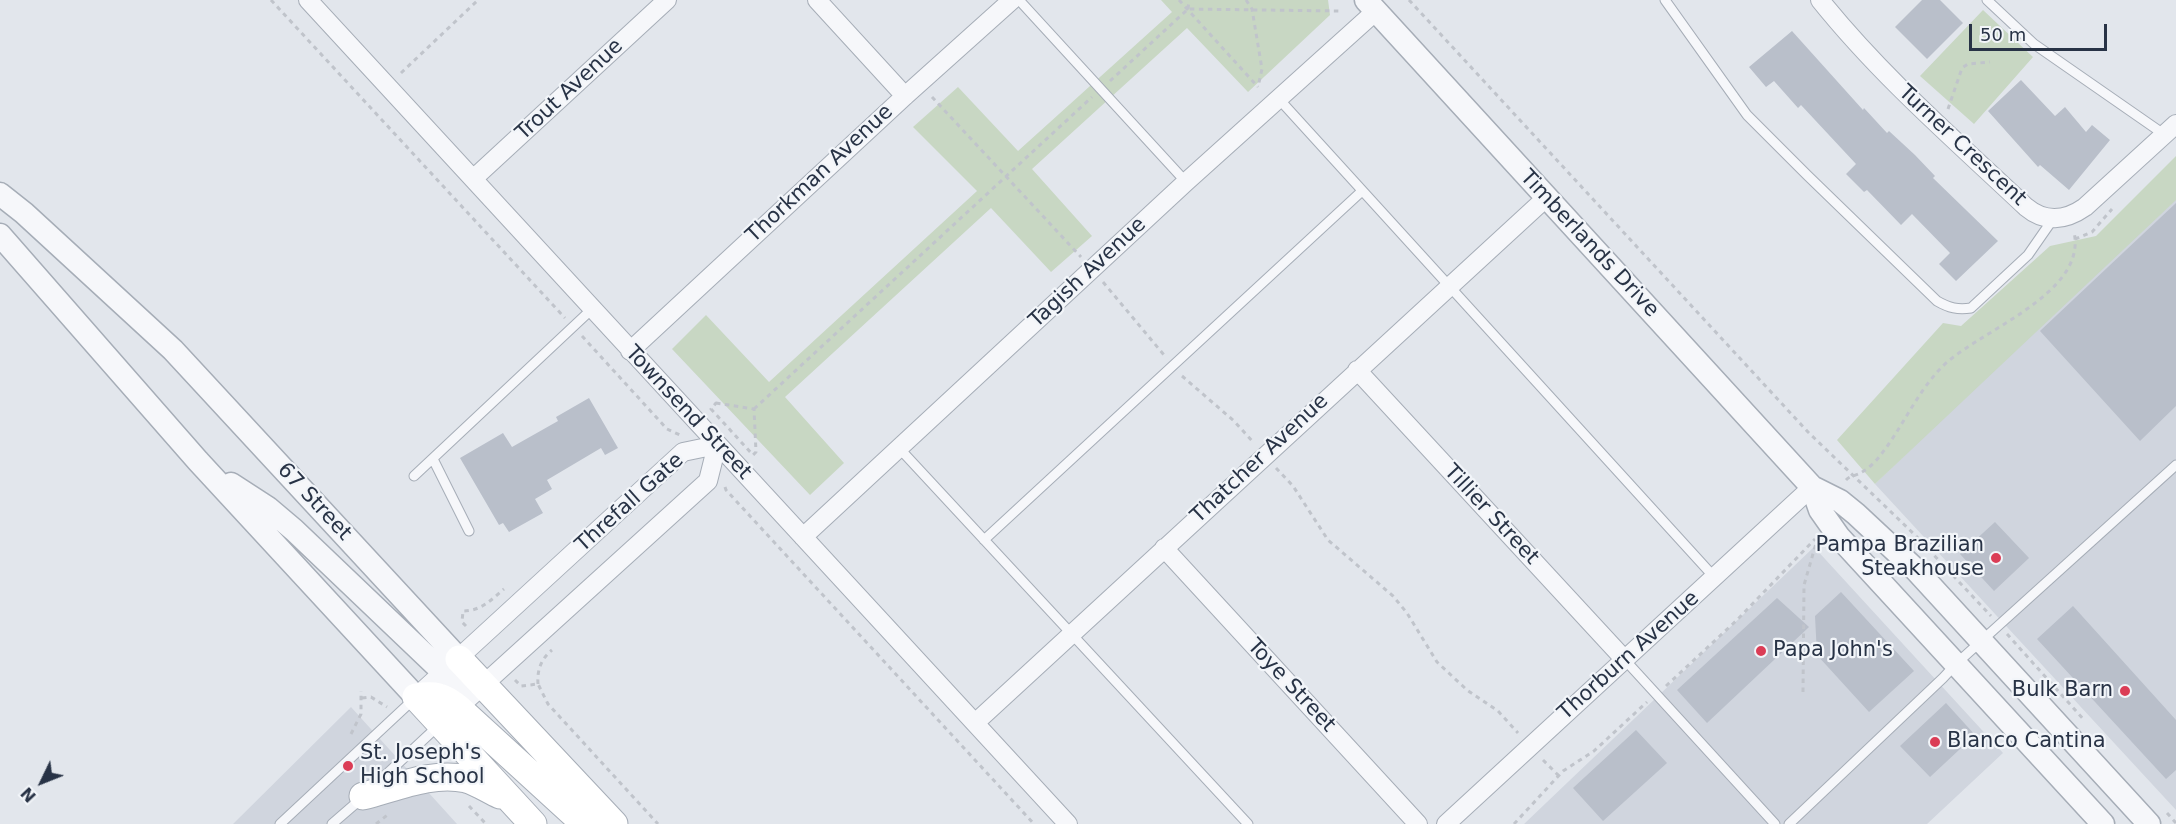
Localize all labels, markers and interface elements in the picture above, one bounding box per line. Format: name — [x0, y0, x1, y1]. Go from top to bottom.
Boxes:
scale bar — [1972, 12, 2110, 50]
text: 50 m — [1980, 24, 2026, 45]
street label: Trout Avenue — [511, 34, 629, 146]
street label: Turner Crescent — [1893, 80, 2031, 212]
street label: Thorkman Avenue — [742, 100, 898, 248]
street label: Timberlands Drive — [1514, 165, 1664, 323]
street label: Tagish Avenue — [1024, 213, 1152, 333]
street label: Townsend Street — [620, 341, 756, 485]
street label: Thatcher Avenue — [1186, 389, 1334, 529]
street label: Threfall Gate — [571, 448, 689, 558]
street label: 67 Street — [272, 458, 356, 546]
street label: Tillier Street — [1438, 460, 1544, 570]
place label: Pampa Brazilian Steakhouse — [1815, 533, 1984, 583]
marker: Pampa Brazilian Steakhouse — [1989, 551, 2003, 565]
street label: Thorburn Avenue — [1553, 586, 1705, 726]
street label: Toye Street — [1242, 634, 1340, 738]
place label: Papa John's — [1773, 638, 1893, 664]
marker: Papa John's — [1754, 644, 1768, 658]
place label: Bulk Barn — [2012, 678, 2113, 704]
marker: Bulk Barn — [2118, 684, 2132, 698]
place label: Blanco Cantina — [1947, 729, 2106, 755]
marker: Blanco Cantina — [1928, 735, 1942, 749]
place label: St. Joseph's High School — [360, 741, 485, 791]
north arrow — [12, 752, 72, 812]
marker: St. Joseph's High School — [341, 759, 355, 773]
text: N — [17, 783, 40, 806]

